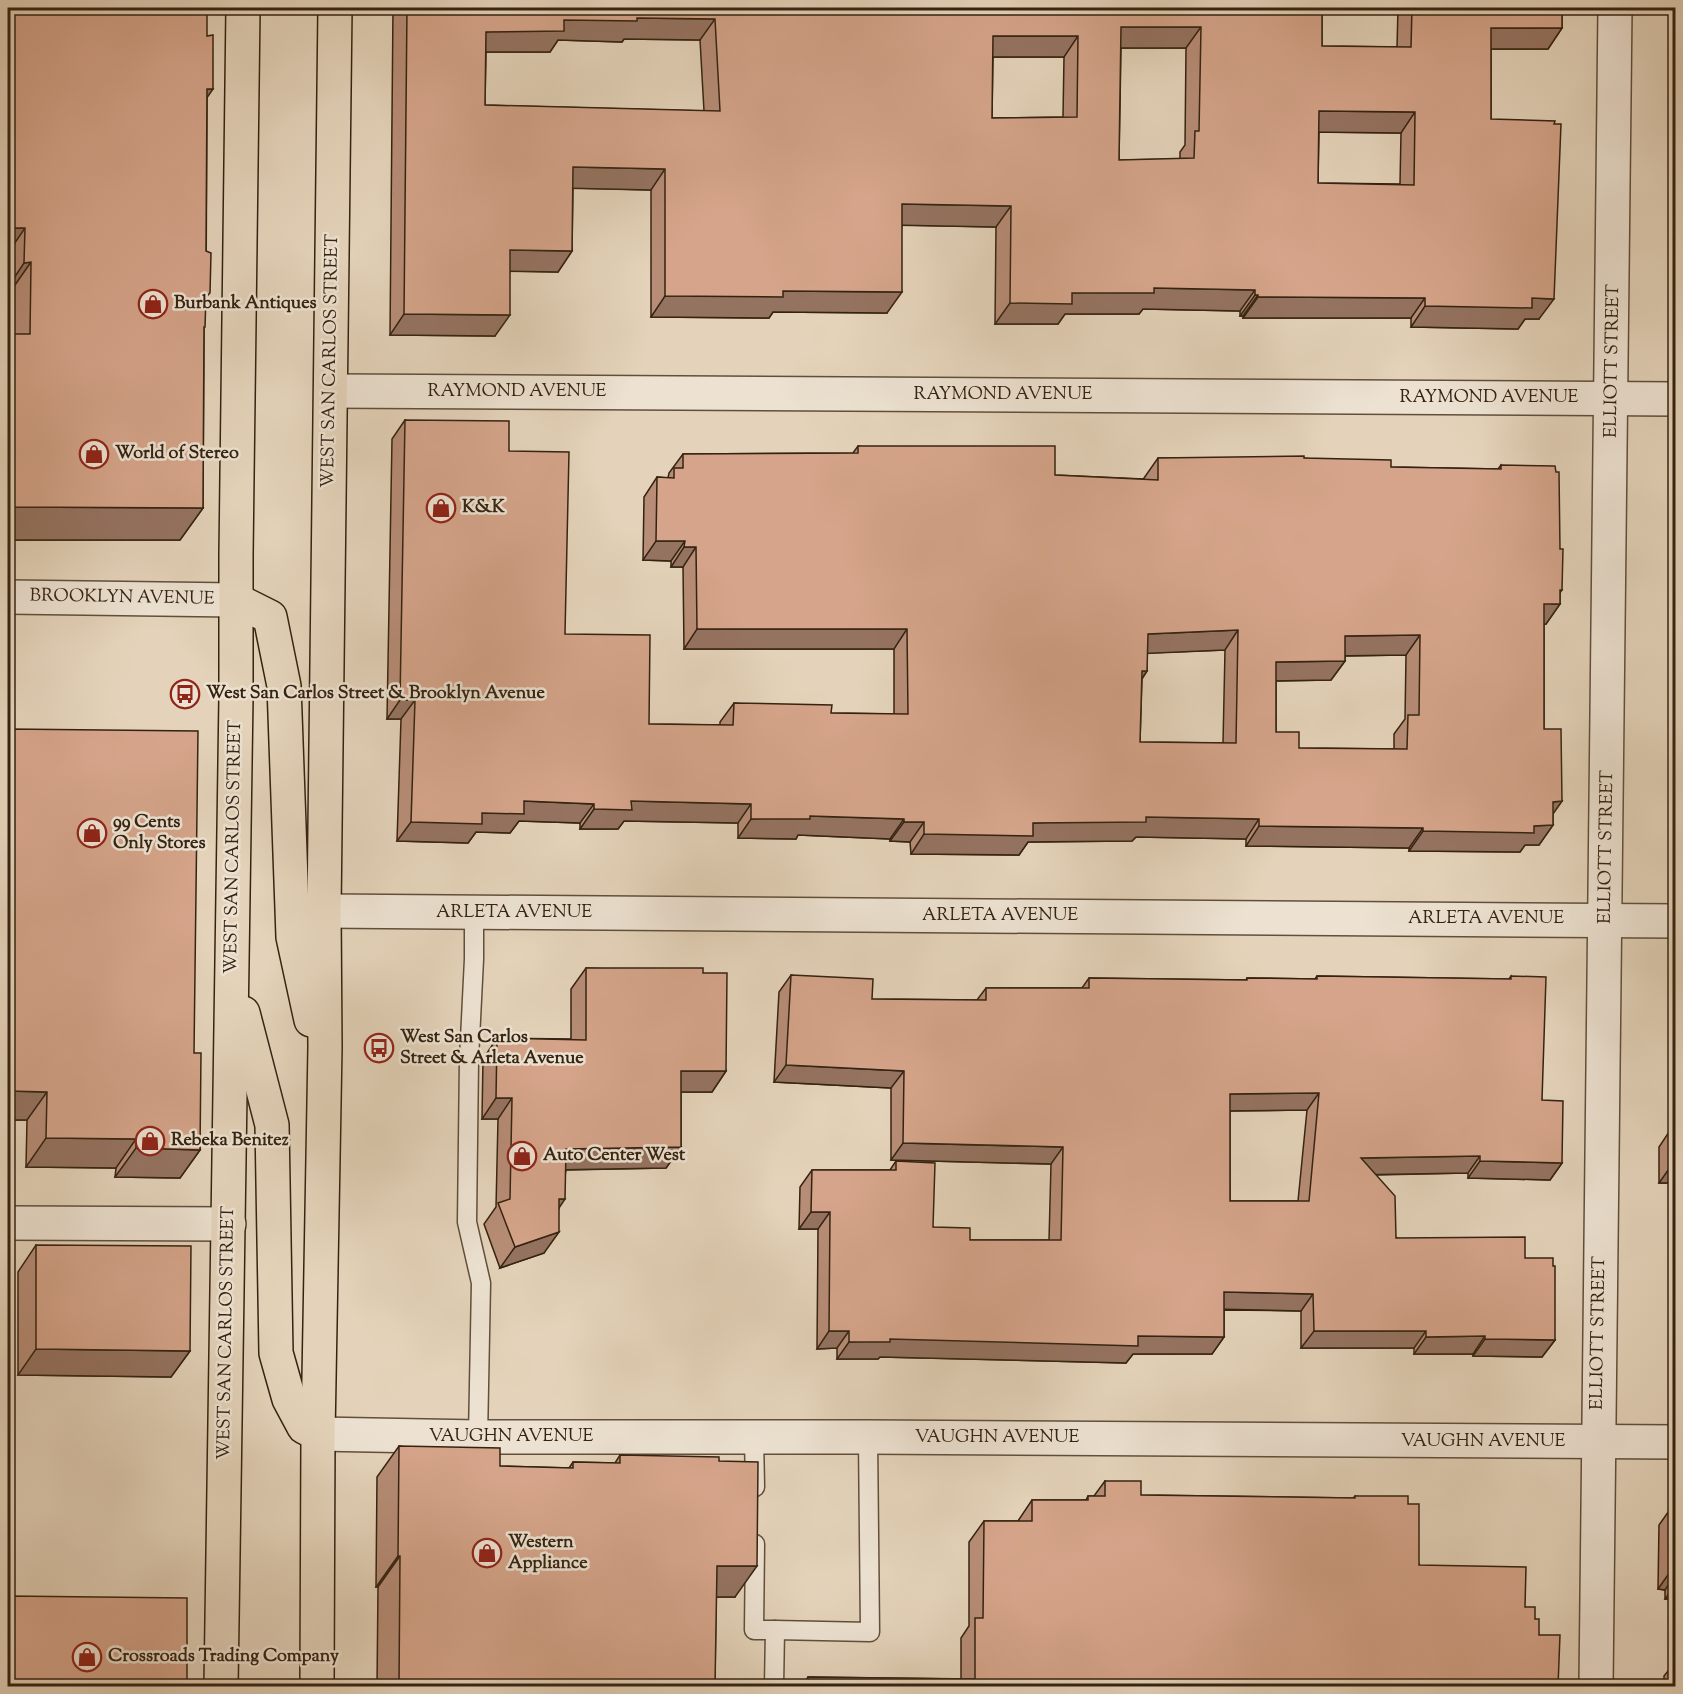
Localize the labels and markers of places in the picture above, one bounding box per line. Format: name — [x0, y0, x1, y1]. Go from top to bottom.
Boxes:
shop icon: Burbank Antiques — [137, 288, 169, 320]
place label: Burbank Antiques — [174, 291, 317, 317]
shop icon: World of Stereo — [78, 438, 110, 470]
place label: World of Stereo — [115, 441, 239, 467]
shop icon: K&K — [425, 492, 457, 524]
place label: K&K — [462, 495, 506, 521]
bus stop icon: West San Carlos Street & Brooklyn Avenue — [169, 678, 201, 710]
place label: West San Carlos Street & Brooklyn Avenue — [206, 681, 545, 707]
place label: 99 Cents Only Stores — [113, 810, 206, 857]
shop icon: 99 Cents Only Stores — [76, 817, 108, 849]
place label: West San Carlos Street & Arleta Avenue — [400, 1025, 584, 1072]
bus stop icon: West San Carlos Street & Arleta Avenue — [363, 1032, 395, 1064]
shop icon: Rebeka Benitez — [134, 1125, 166, 1157]
place label: Rebeka Benitez — [171, 1128, 289, 1154]
shop icon: Auto Center West — [506, 1140, 538, 1172]
place label: Auto Center West — [543, 1143, 686, 1169]
place label: Western Appliance — [508, 1530, 588, 1577]
shop icon: Western Appliance — [471, 1537, 503, 1569]
shop icon: Crossroads Trading Company — [71, 1641, 103, 1673]
place label: Crossroads Trading Company — [108, 1644, 339, 1670]

